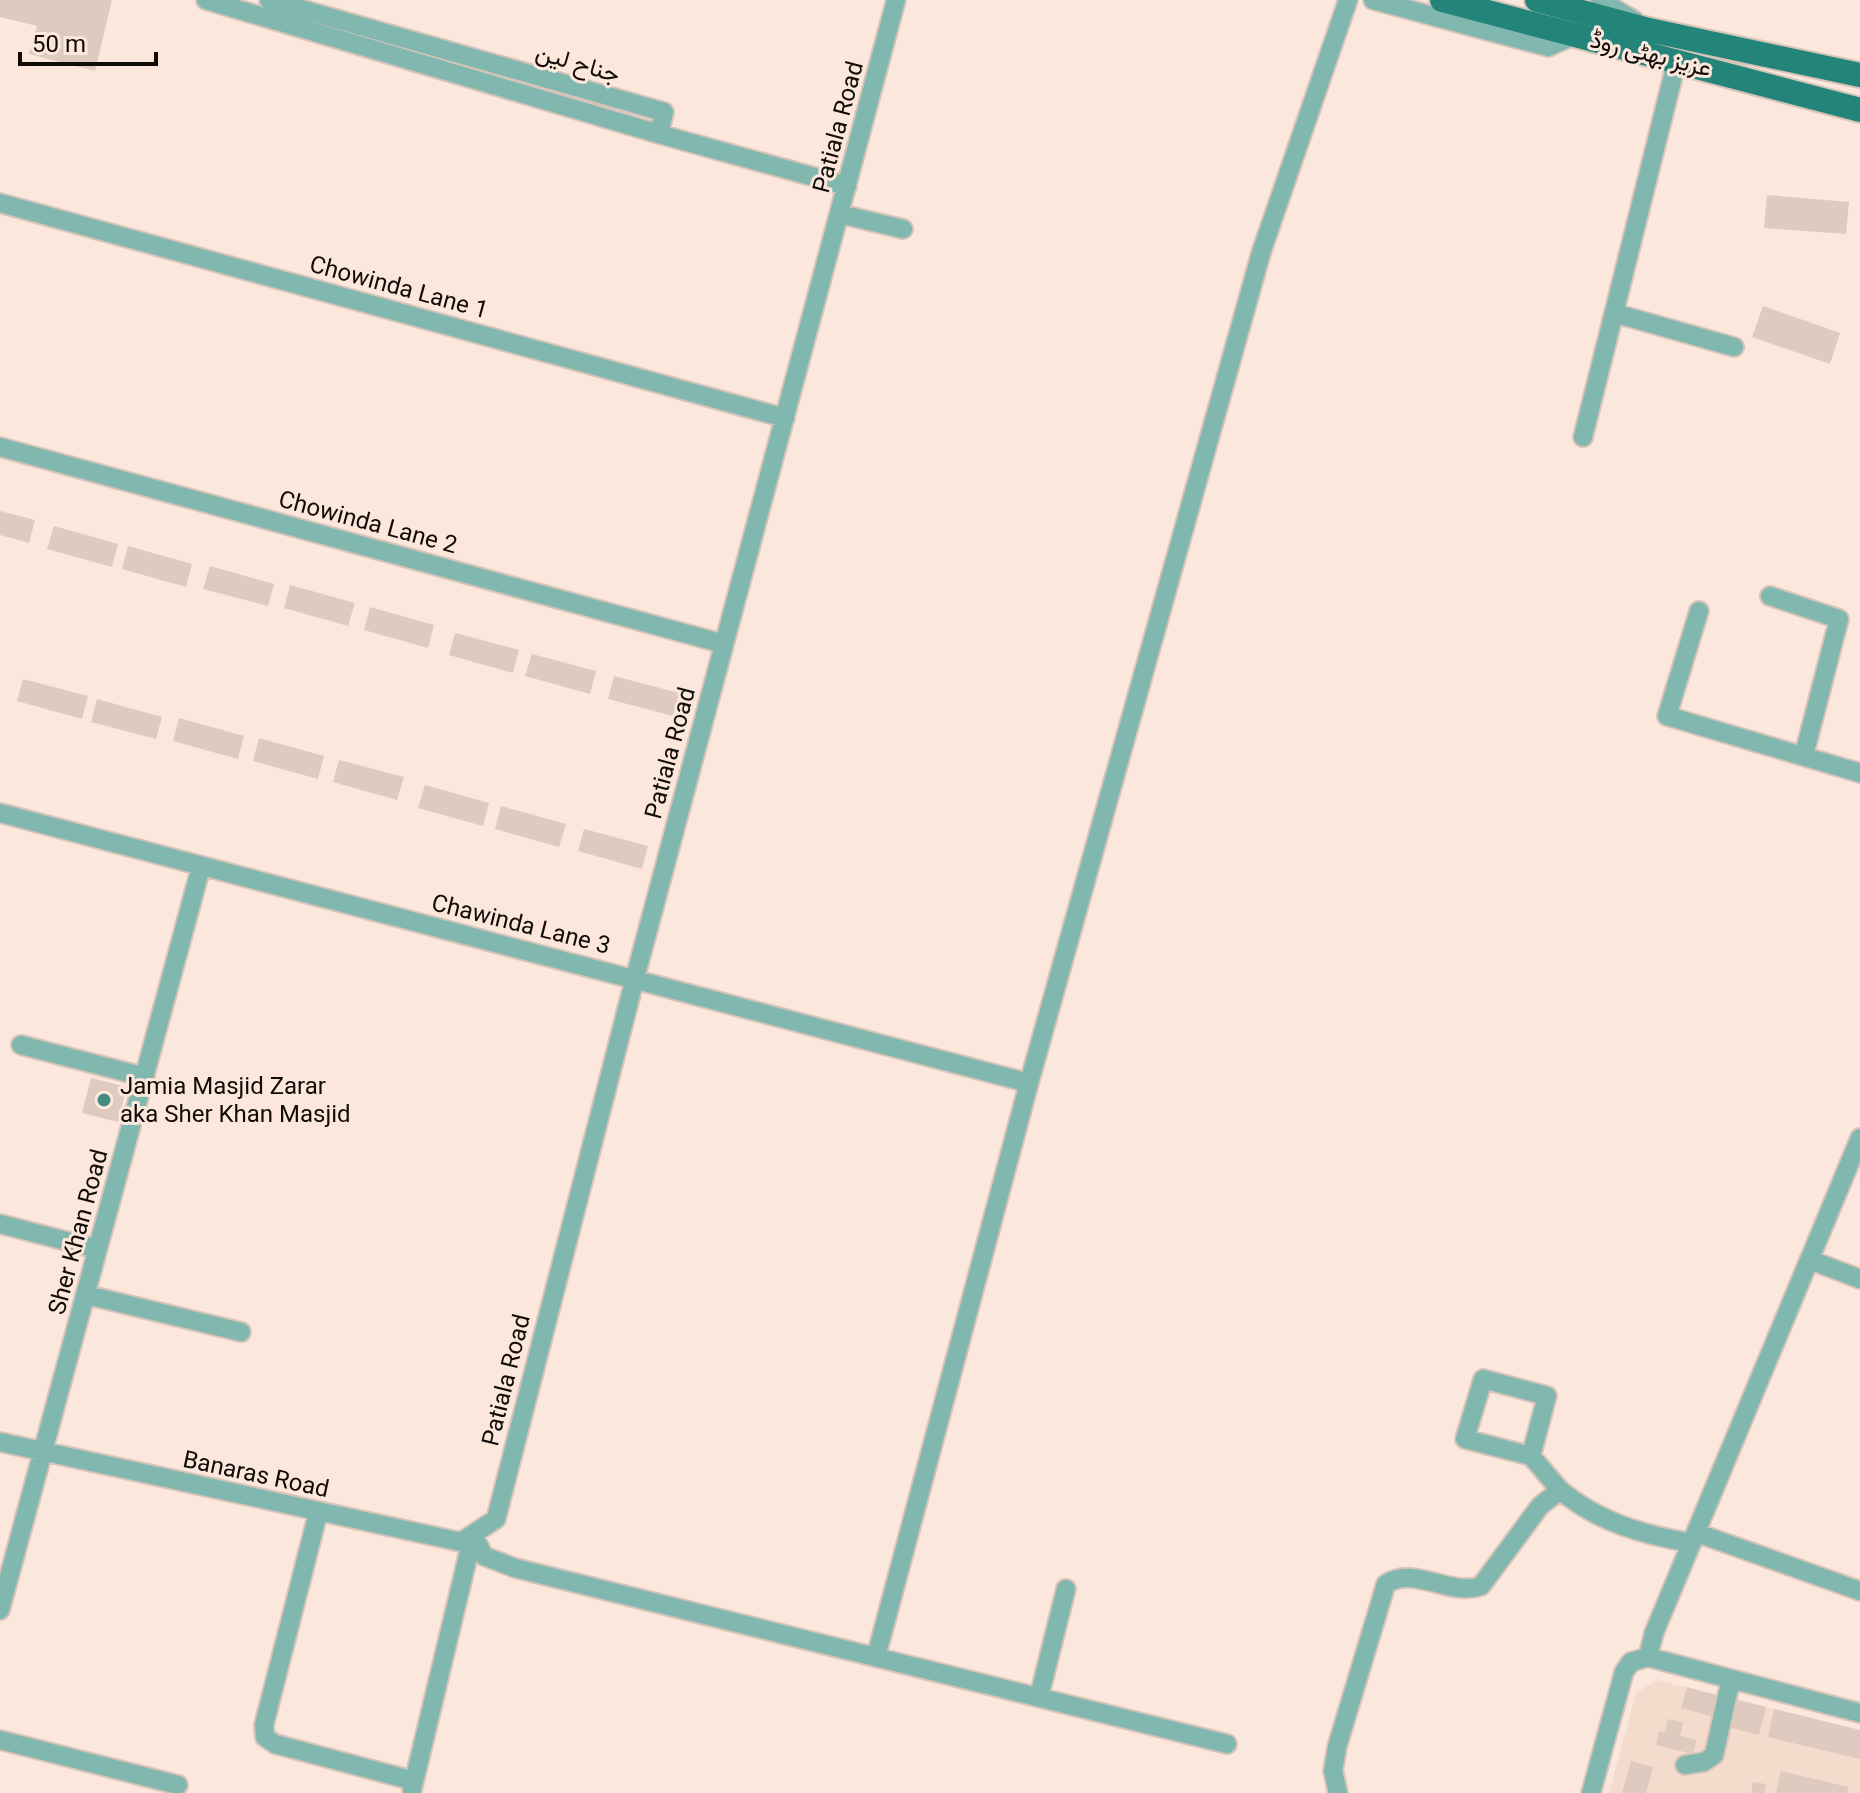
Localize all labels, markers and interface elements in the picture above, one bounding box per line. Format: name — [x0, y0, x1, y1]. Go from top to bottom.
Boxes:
scale bar — [20, 16, 156, 66]
street label: عزیز بھٹی روڈ — [1587, 25, 1715, 84]
text: 50 m — [32, 30, 86, 58]
street label: جناح لین — [532, 38, 623, 90]
street label: Patiala Road — [807, 58, 869, 196]
street label: Chowinda Lane 1 — [307, 250, 491, 324]
street label: Chowinda Lane 2 — [276, 485, 460, 559]
street label: Patiala Road — [639, 684, 701, 822]
street label: Chawinda Lane 3 — [429, 888, 613, 960]
place label: Jamia Masjid Zarar aka Sher Khan Masjid — [120, 1072, 351, 1128]
marker: Jamia Masjid Zarar aka Sher Khan Masjid — [95, 1091, 113, 1109]
street label: Sher Khan Road — [42, 1146, 114, 1318]
street label: Patiala Road — [476, 1311, 536, 1449]
street label: Banaras Road — [180, 1445, 332, 1503]

